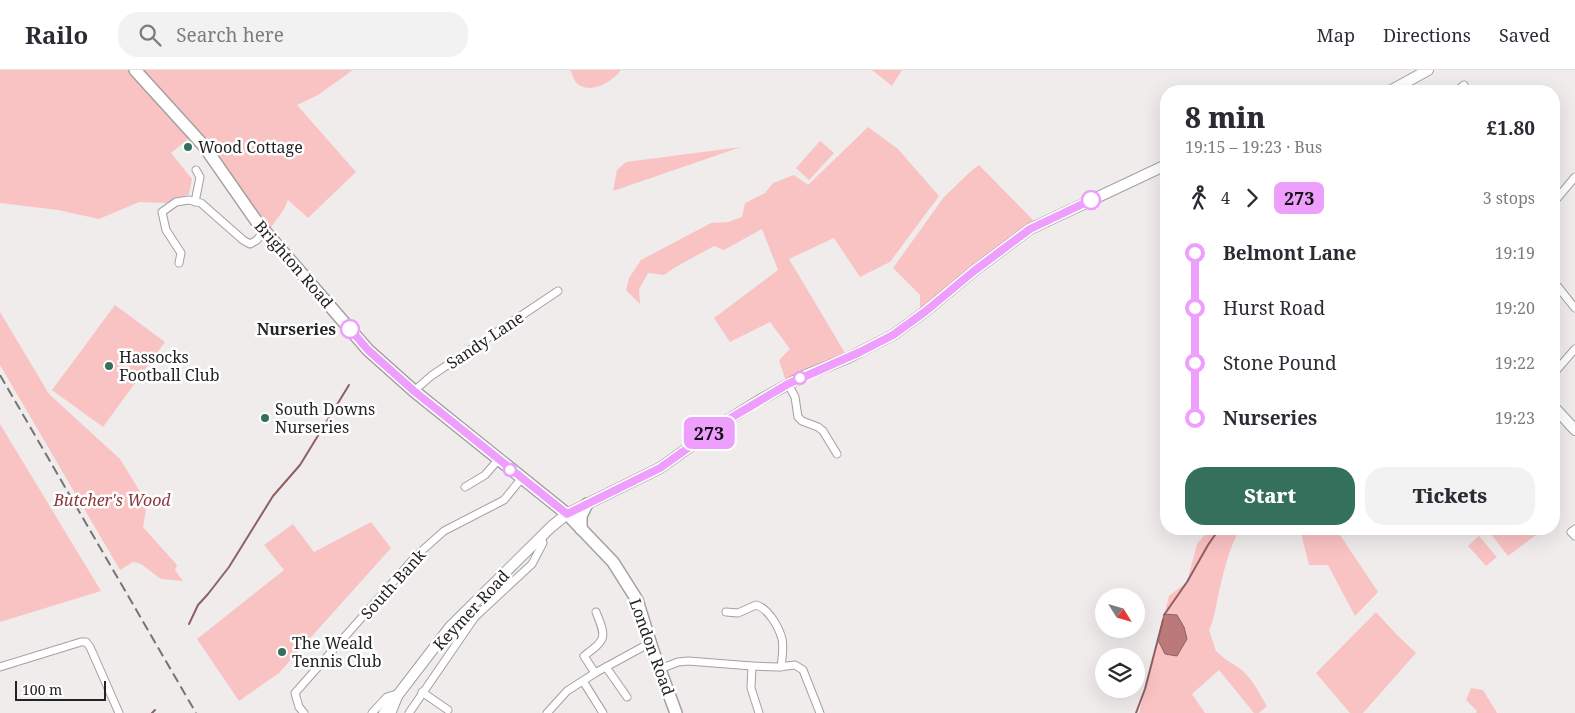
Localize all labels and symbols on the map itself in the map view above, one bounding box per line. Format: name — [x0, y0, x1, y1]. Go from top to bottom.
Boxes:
place label: Wood Cottage — [198, 136, 303, 158]
marker: Wood Cottage — [182, 141, 194, 153]
unlabelled marker — [1081, 190, 1101, 210]
street label: Brighton Road — [250, 215, 338, 313]
street label: Sandy Lane — [442, 306, 528, 374]
place label: Nurseries — [257, 318, 336, 340]
marker: Nurseries — [340, 319, 360, 339]
place label: Hassocks Football Club — [119, 346, 220, 386]
marker: Hassocks Football Club — [103, 360, 115, 372]
unlabelled marker — [793, 371, 807, 385]
place label: South Downs Nurseries — [275, 398, 375, 438]
marker: South Downs Nurseries — [259, 412, 271, 424]
line badge: 273 — [680, 417, 738, 449]
unlabelled marker — [503, 463, 517, 477]
park label: Butcher's Wood — [52, 489, 171, 511]
street label: South Bank — [356, 544, 431, 624]
street label: Keymer Road — [428, 565, 514, 655]
north arrow — [1095, 588, 1145, 638]
street label: London Road — [624, 595, 680, 699]
place label: The Weald Tennis Club — [292, 632, 381, 672]
marker: The Weald Tennis Club — [276, 646, 288, 658]
scale bar — [15, 678, 106, 701]

